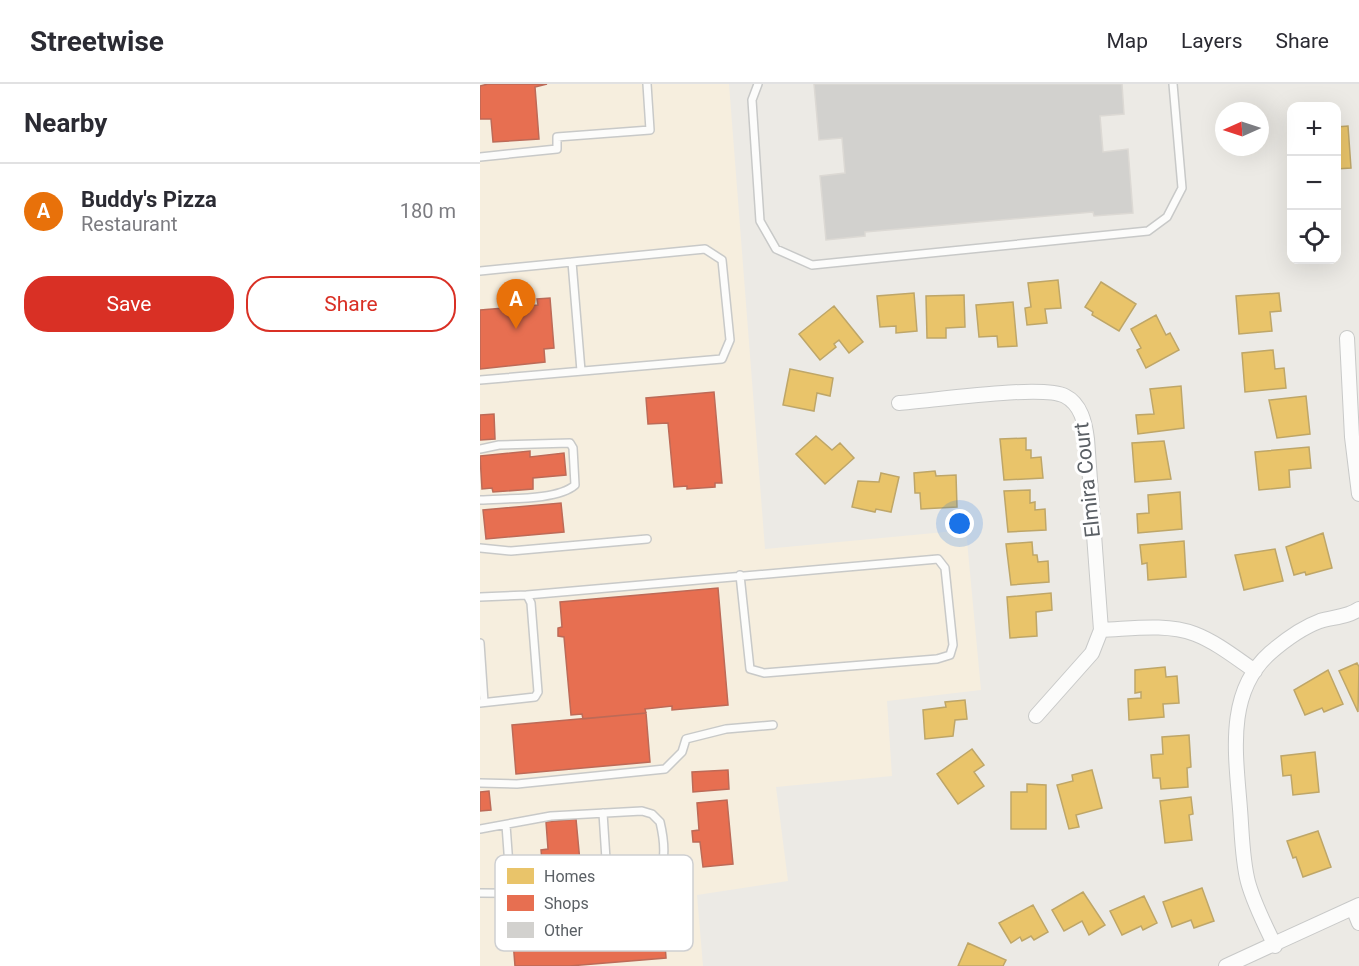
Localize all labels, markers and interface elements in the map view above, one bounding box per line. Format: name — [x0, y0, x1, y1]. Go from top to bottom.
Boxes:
text: Streetwise — [30, 25, 164, 58]
text: Map — [1106, 29, 1148, 53]
text: Layers — [1181, 29, 1242, 53]
text: Share — [1275, 29, 1329, 53]
north arrow — [1215, 102, 1269, 156]
map controls — [1287, 102, 1341, 264]
button: + — [1287, 102, 1341, 156]
text: Nearby — [24, 108, 107, 138]
button: − — [1287, 156, 1341, 210]
text: Buddy's Pizza — [81, 187, 217, 212]
text: A — [37, 199, 50, 223]
text: 180 m — [400, 199, 456, 223]
button: locate — [1287, 210, 1341, 264]
text: Restaurant — [81, 212, 178, 236]
button: Save — [24, 276, 234, 332]
button: Share — [246, 276, 456, 332]
pin: A — [496, 280, 536, 329]
street label: Elmira Court — [1069, 421, 1105, 539]
your location — [945, 509, 974, 538]
legend — [495, 855, 693, 951]
text: Homes — [544, 867, 595, 886]
text: Shops — [544, 894, 589, 913]
text: Other — [544, 921, 584, 940]

